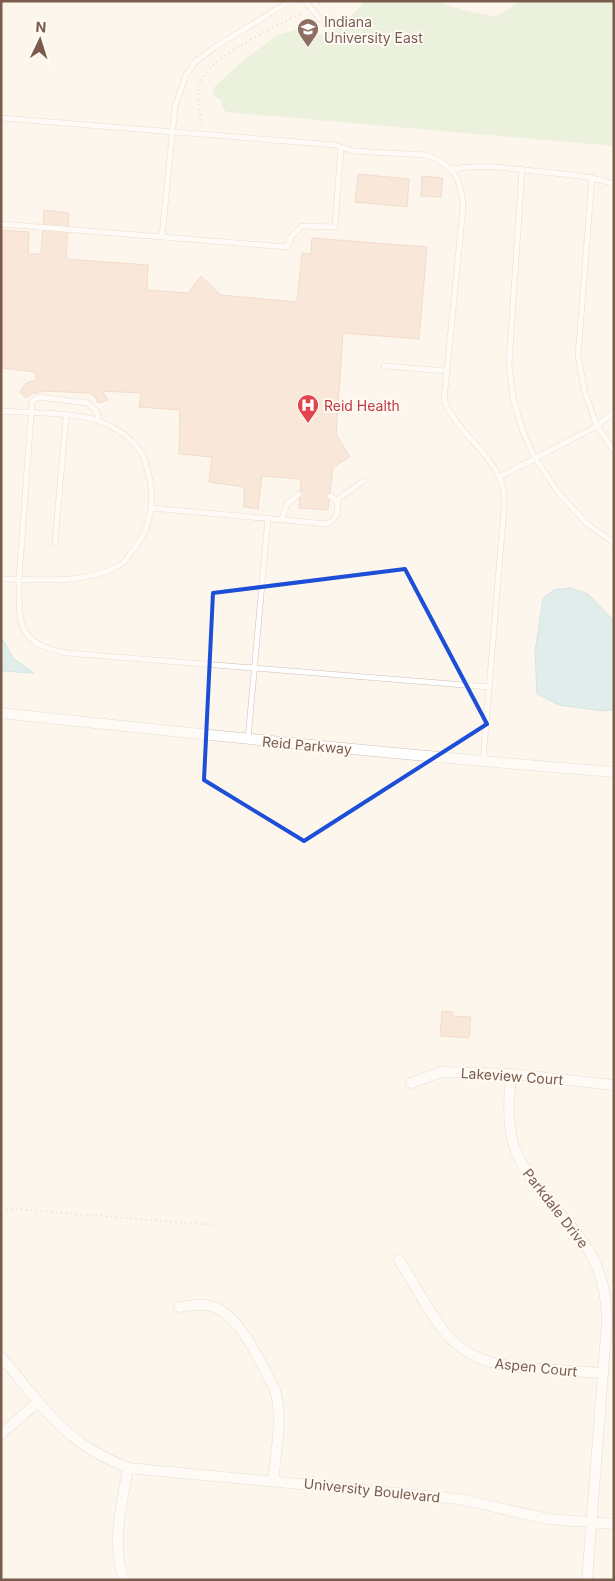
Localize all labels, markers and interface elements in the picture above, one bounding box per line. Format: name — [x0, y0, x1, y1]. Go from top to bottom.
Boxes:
place label: Indiana University East — [324, 13, 423, 46]
north arrow — [15, 15, 65, 65]
school or university icon: Indiana University East — [296, 17, 320, 48]
text: N — [35, 18, 47, 35]
hospital icon: Reid Health — [296, 393, 320, 424]
place label: Reid Health — [324, 397, 400, 414]
street label: Reid Parkway — [262, 733, 353, 757]
street label: Lakeview Court — [460, 1064, 564, 1088]
street label: Parkdale Drive — [520, 1165, 592, 1251]
street label: Aspen Court — [494, 1354, 579, 1380]
street label: University Boulevard — [303, 1474, 441, 1506]

